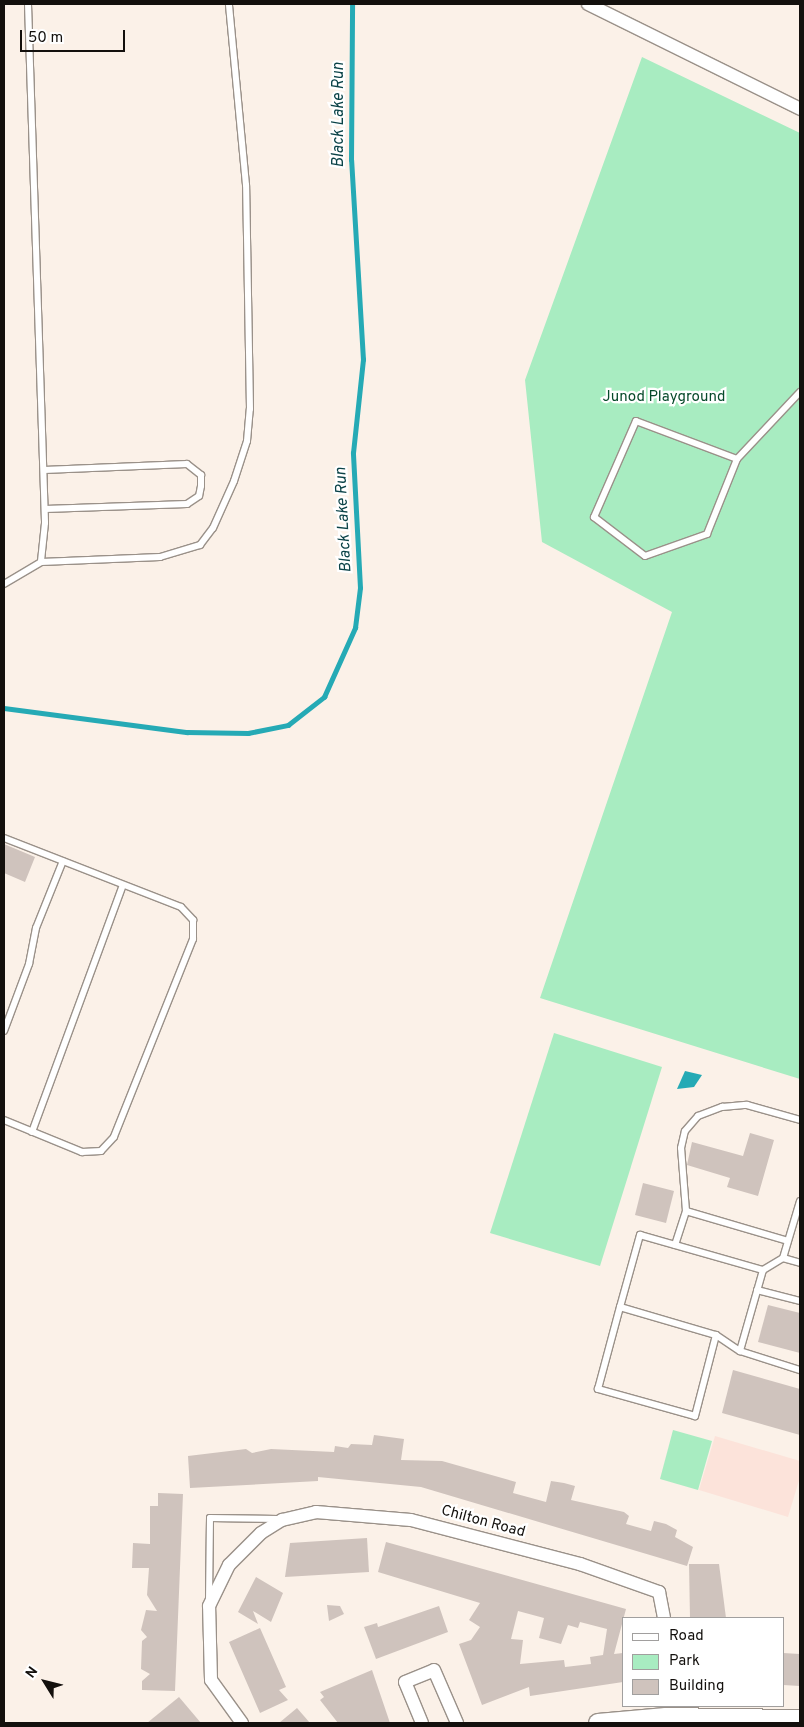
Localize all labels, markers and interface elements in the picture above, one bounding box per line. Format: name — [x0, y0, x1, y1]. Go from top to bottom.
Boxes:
scale bar — [22, 20, 128, 52]
text: 50 m — [28, 29, 63, 48]
water label: Black Lake Run — [329, 62, 349, 168]
park label: Junod Playground — [602, 389, 726, 407]
water label: Black Lake Run — [332, 467, 356, 573]
street label: Chilton Road — [439, 1502, 527, 1542]
legend — [622, 1617, 784, 1707]
text: Road — [669, 1627, 704, 1646]
text: Park — [669, 1652, 700, 1671]
north arrow — [20, 1657, 70, 1707]
text: N — [23, 1664, 42, 1682]
text: Building — [669, 1677, 724, 1696]

